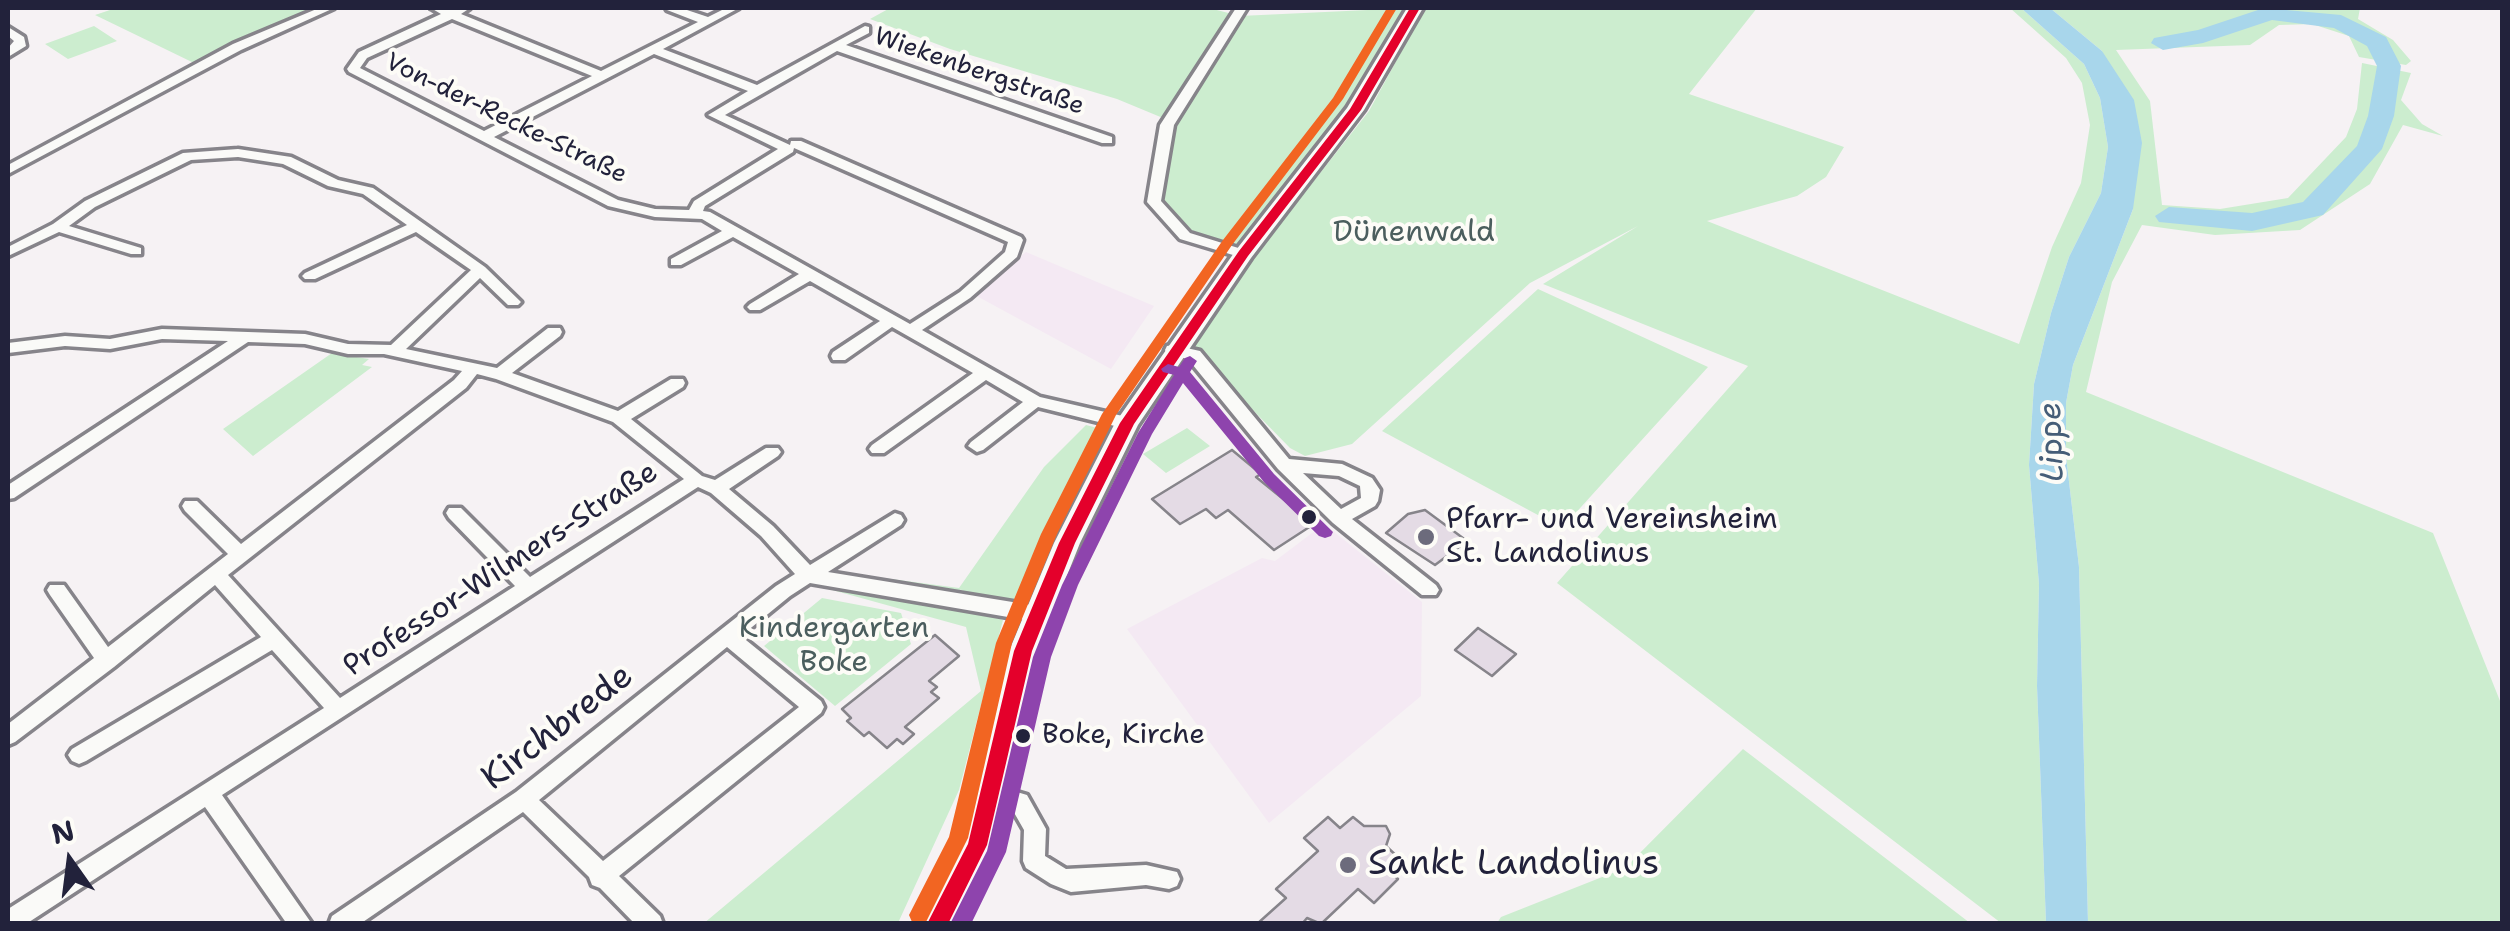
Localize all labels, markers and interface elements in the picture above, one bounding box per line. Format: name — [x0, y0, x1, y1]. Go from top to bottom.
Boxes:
street label: Wiekenbergstraße — [870, 22, 1088, 122]
street label: Von-der-Recke-Straße — [380, 47, 632, 191]
park label: Dünenwald — [1333, 215, 1495, 251]
water label: Lippe — [2032, 401, 2074, 483]
street label: Professor-Wilmers-Straße — [337, 455, 665, 685]
place label: Pfarr- und Vereinsheim St. Landolinus — [1446, 502, 1778, 572]
unlabelled marker — [1299, 507, 1319, 527]
marker: Pfarr- und Vereinsheim St. Landolinus — [1415, 526, 1437, 548]
park label: Kindergarten Boke — [739, 611, 929, 682]
street label: Kirchbrede — [474, 656, 642, 800]
place label: Boke, Kirche — [1042, 719, 1205, 753]
marker: Boke, Kirche — [1013, 726, 1033, 746]
north arrow — [20, 811, 120, 911]
text: N — [47, 811, 78, 853]
place label: Sankt Landolinus — [1368, 844, 1659, 886]
marker: Sankt Landolinus — [1337, 854, 1359, 876]

